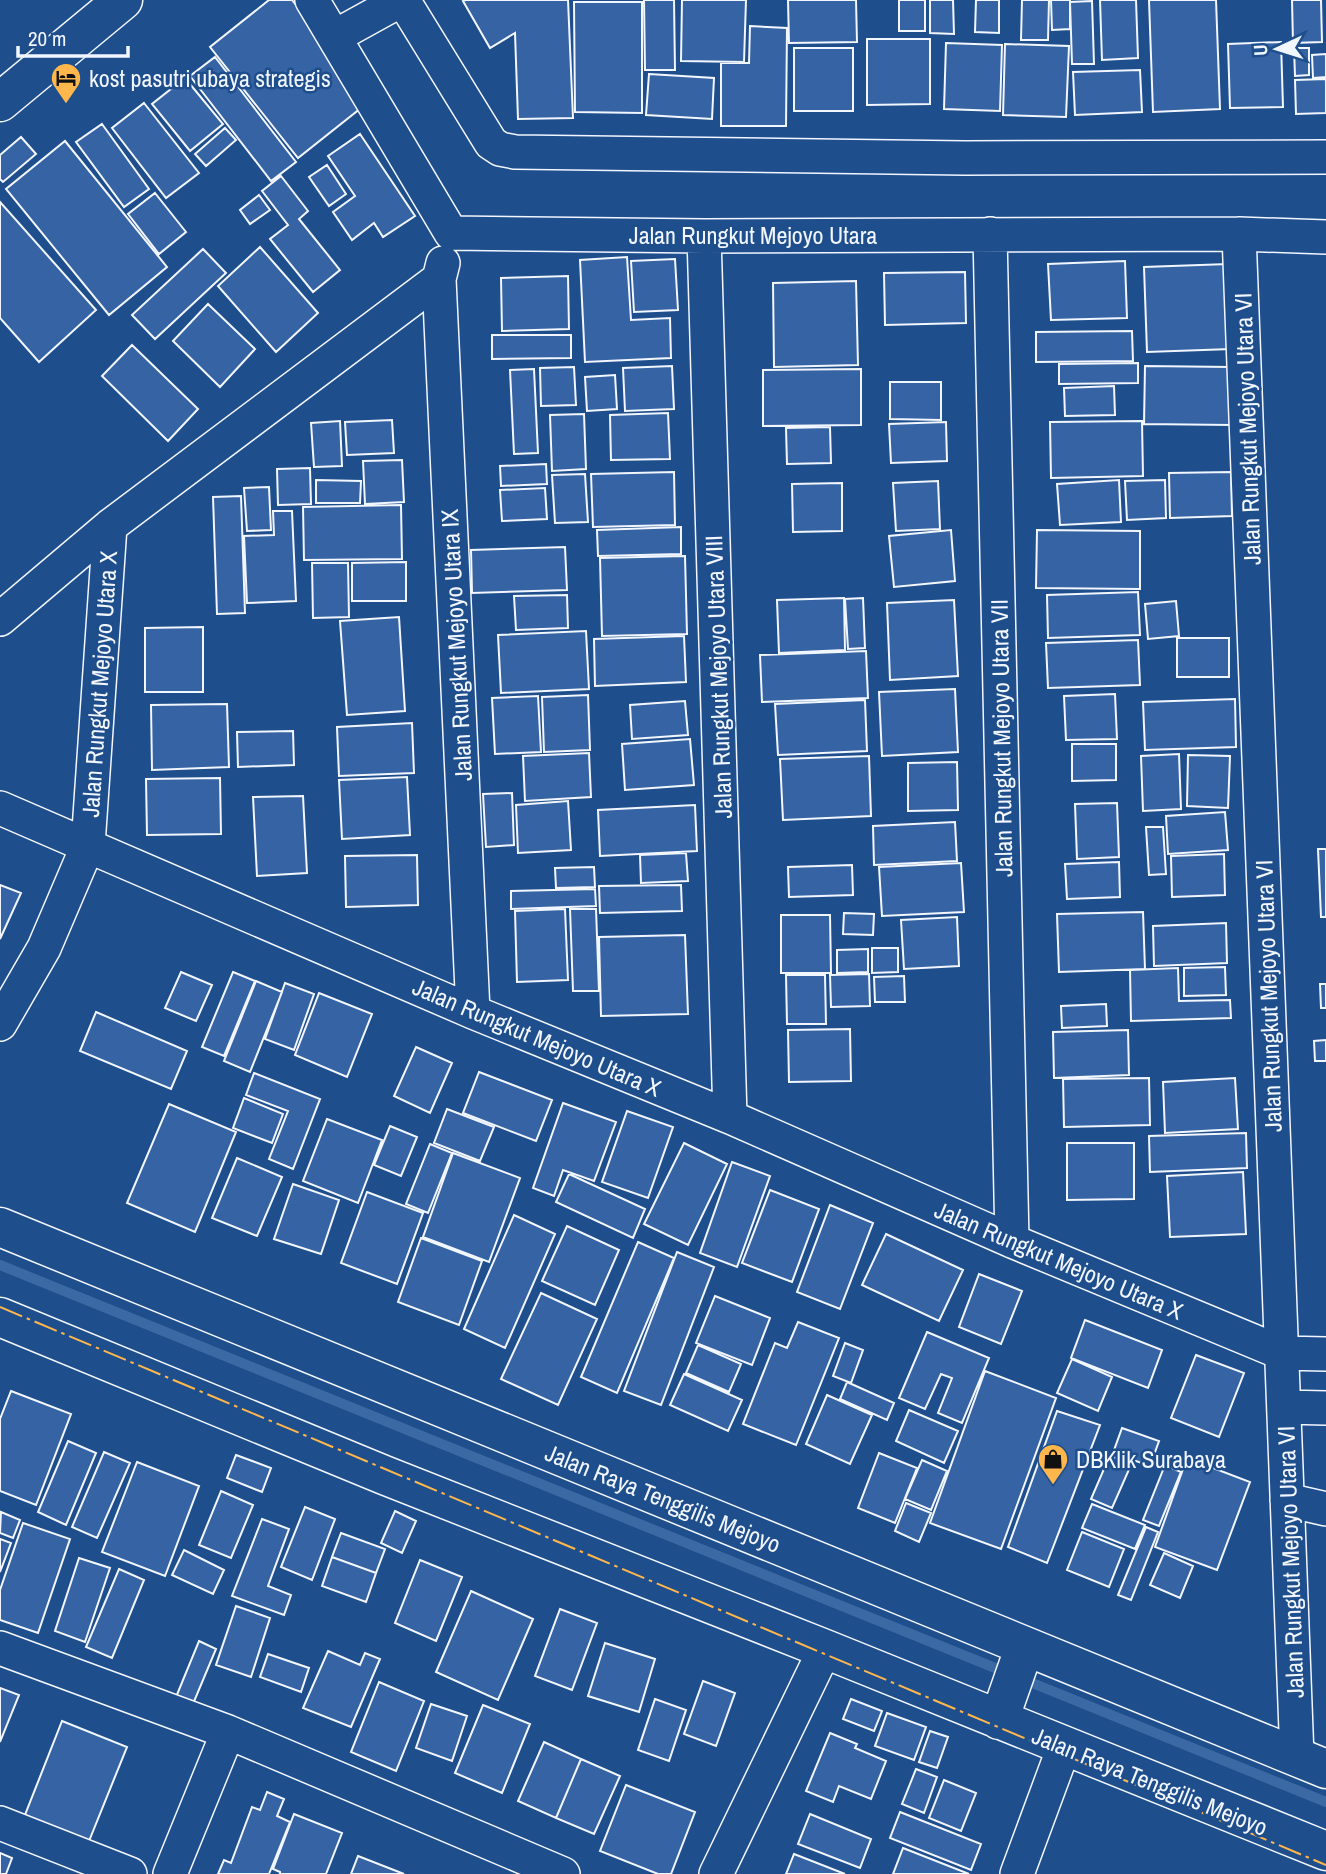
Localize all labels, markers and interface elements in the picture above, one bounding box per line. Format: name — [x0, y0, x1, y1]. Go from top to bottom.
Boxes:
scale bar — [18, 14, 128, 58]
north arrow — [1242, 14, 1312, 84]
text: 20 m — [28, 24, 66, 53]
text: U — [1247, 44, 1273, 57]
hotel icon: kost pasutri ubaya strategis — [49, 61, 83, 105]
place label: kost pasutri ubaya strategis — [89, 62, 331, 94]
street label: Jalan Rungkut Mejoyo Utara — [629, 219, 877, 251]
street label: Jalan Rungkut Mejoyo Utara VI — [1226, 292, 1268, 566]
street label: Jalan Rungkut Mejoyo Utara IX — [433, 507, 479, 782]
street label: Jalan Rungkut Mejoyo Utara VIII — [697, 535, 739, 819]
street label: Jalan Rungkut Mejoyo Utara X — [74, 549, 124, 818]
street label: Jalan Rungkut Mejoyo Utara VII — [983, 599, 1019, 877]
street label: Jalan Rungkut Mejoyo Utara VI — [1247, 859, 1289, 1133]
street label: Jalan Rungkut Mejoyo Utara X — [408, 970, 667, 1104]
street label: Jalan Rungkut Mejoyo Utara X — [930, 1193, 1189, 1327]
street label: Jalan Rungkut Mejoyo Utara VI — [1269, 1425, 1311, 1699]
street label: Jalan Raya Tenggilis Mejoyo — [541, 1436, 785, 1560]
shop icon: DBKlik Surabaya — [1036, 1442, 1070, 1486]
place label: DBKlik Surabaya — [1076, 1443, 1226, 1475]
street label: Jalan Raya Tenggilis Mejoyo — [1028, 1719, 1272, 1843]

